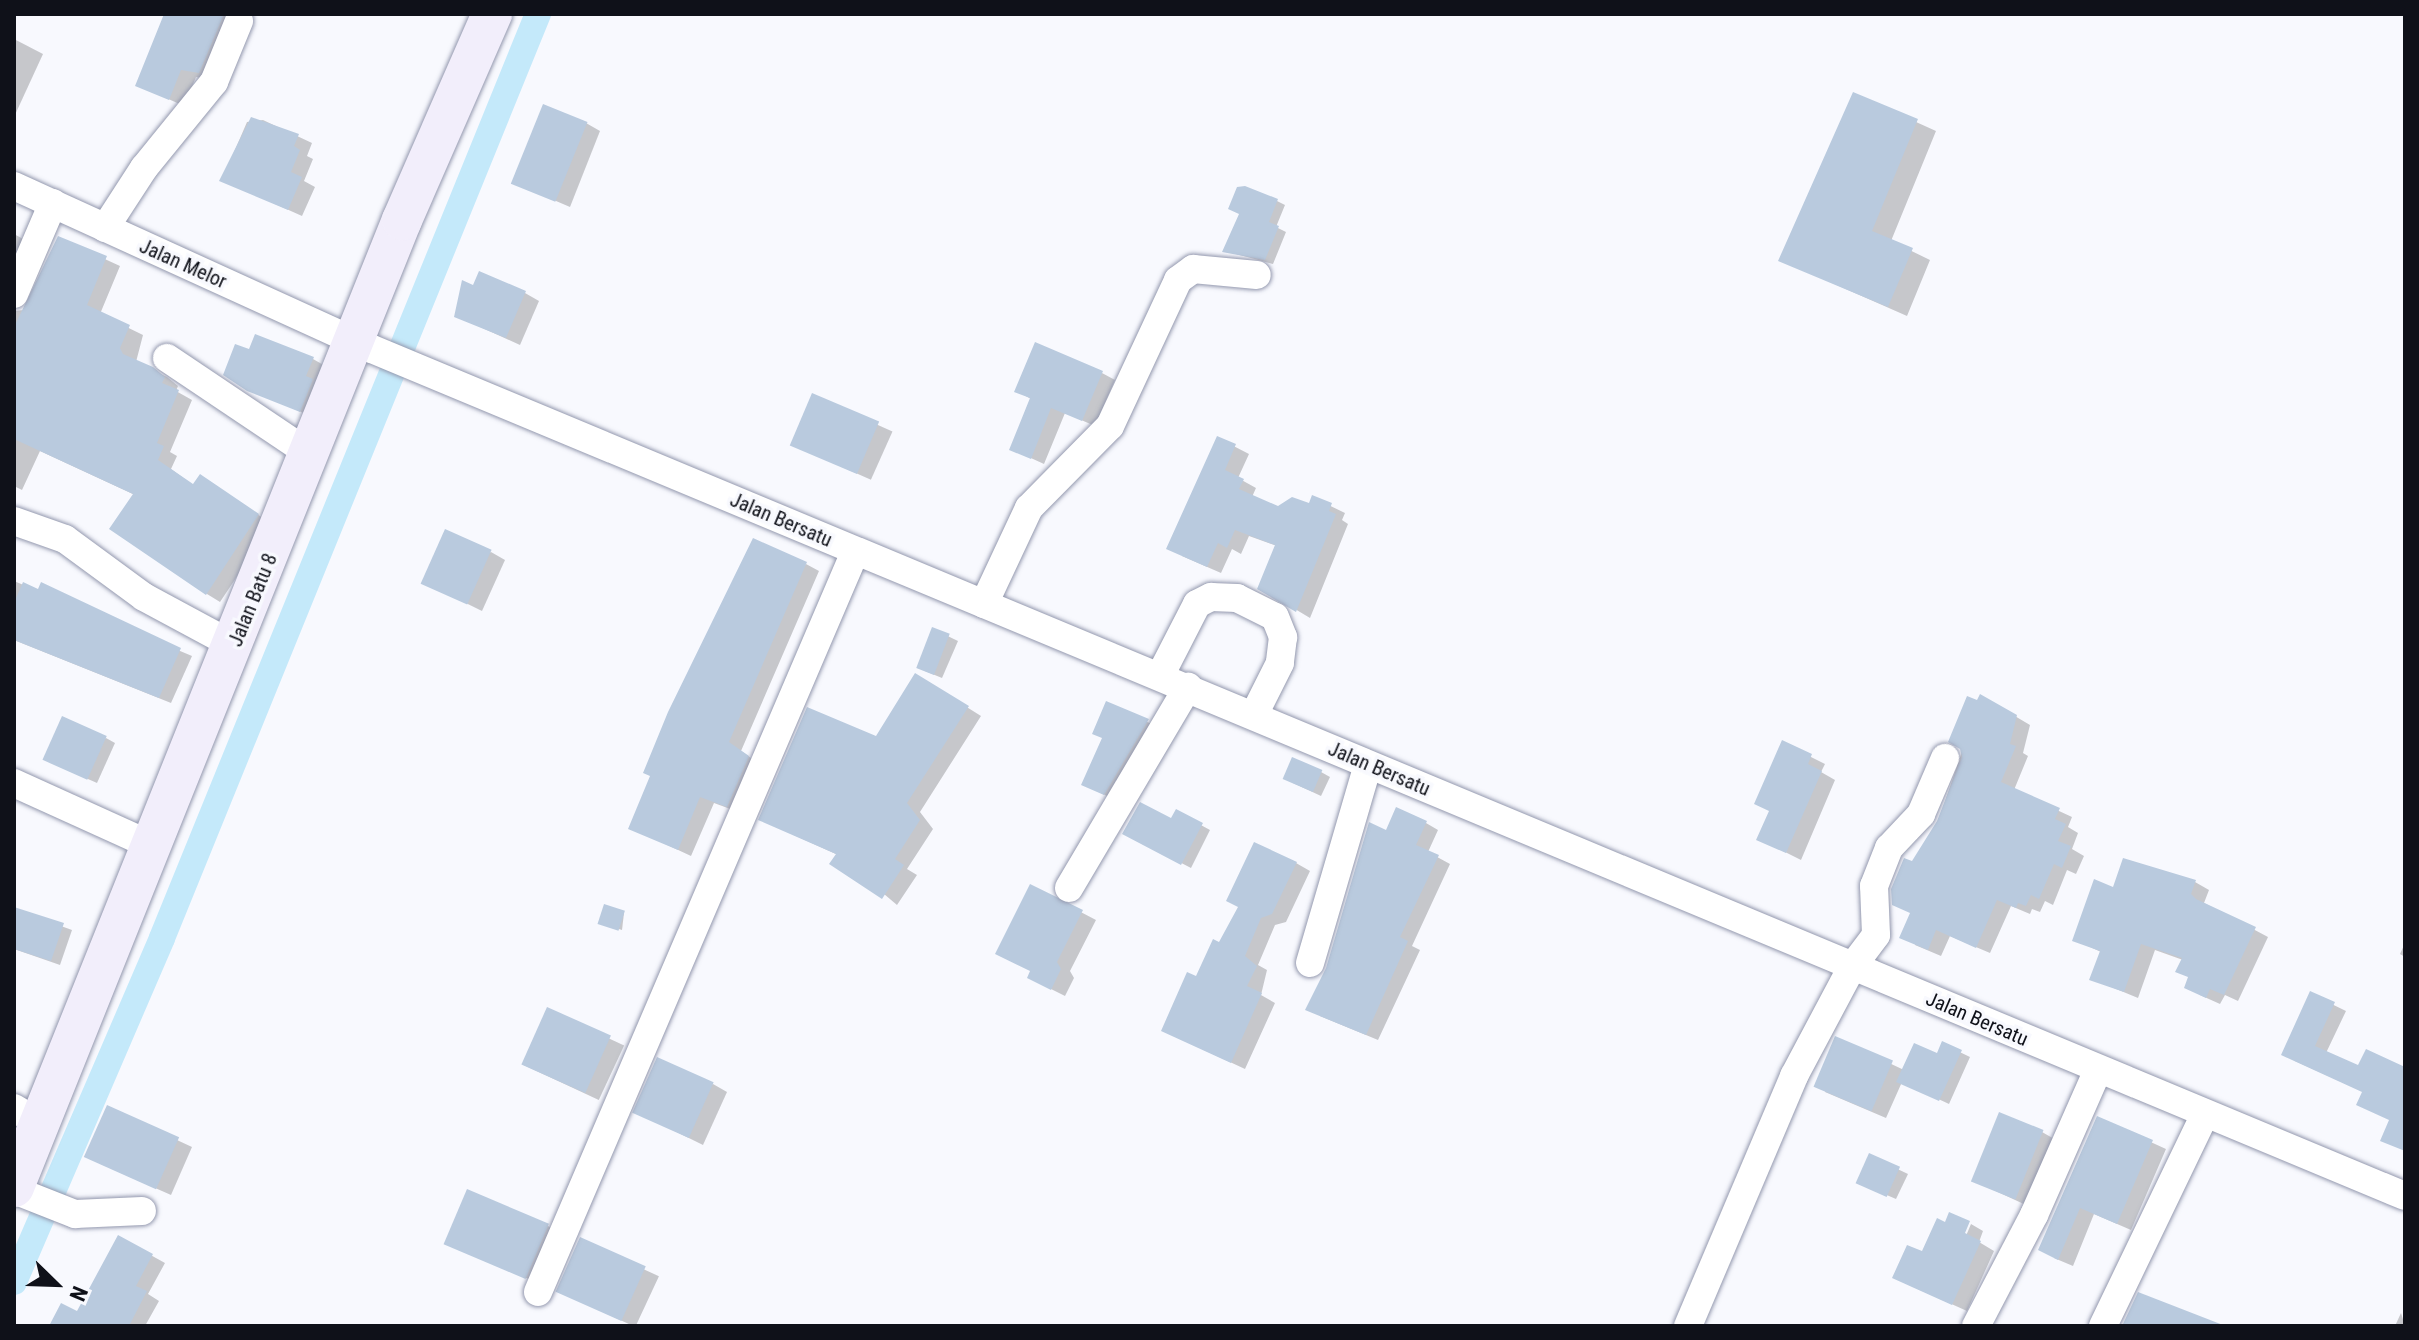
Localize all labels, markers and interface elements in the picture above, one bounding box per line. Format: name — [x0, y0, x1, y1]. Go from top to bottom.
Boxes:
street label: Jalan Melor — [136, 234, 230, 294]
street label: Jalan Bersatu — [726, 488, 836, 552]
street label: Jalan Batu 8 — [223, 550, 283, 650]
street label: Jalan Bersatu — [1324, 737, 1434, 801]
street label: Jalan Bersatu — [1922, 987, 2032, 1051]
north arrow — [16, 1244, 96, 1324]
text: N — [64, 1282, 93, 1305]

